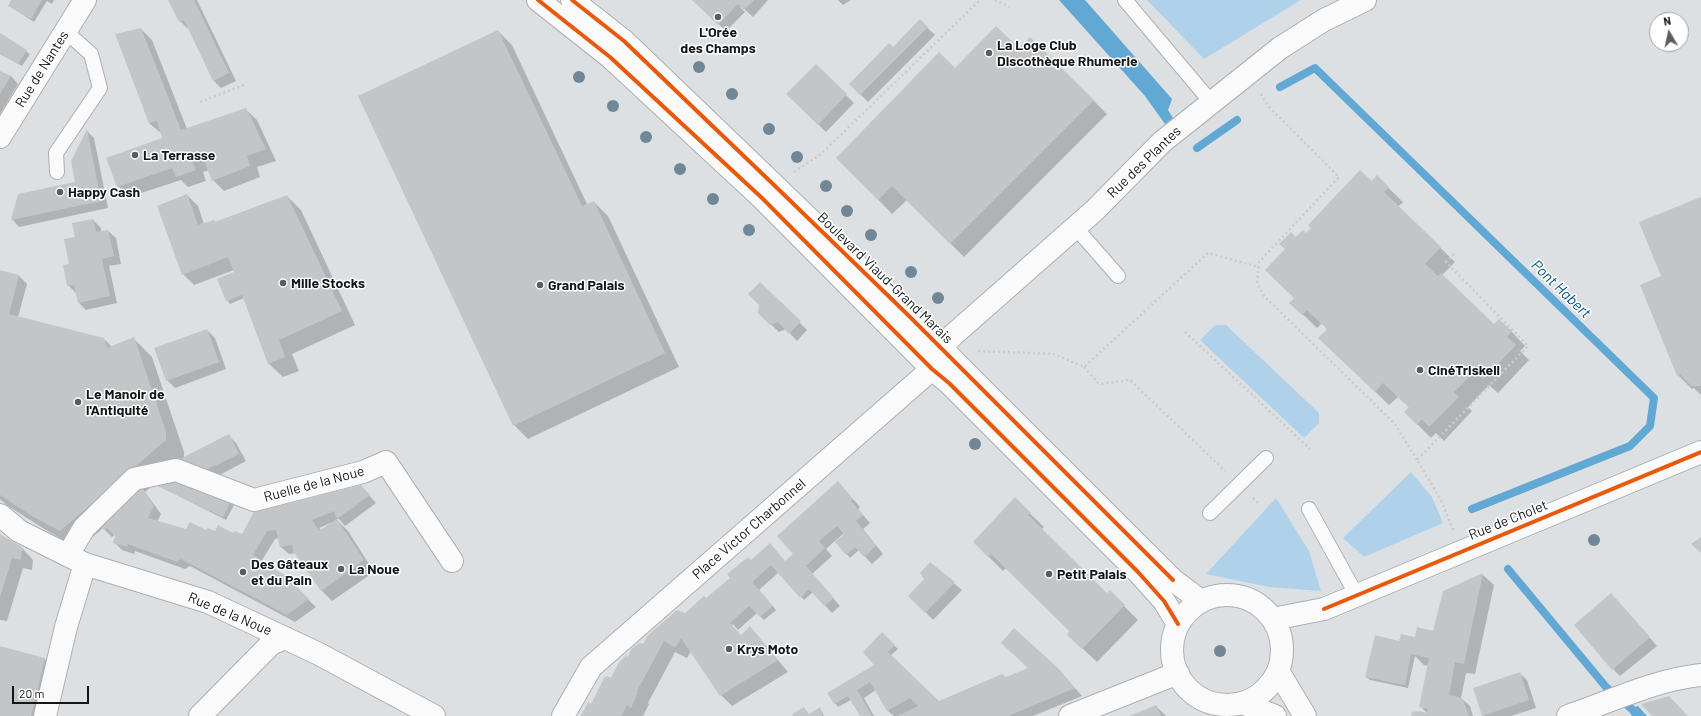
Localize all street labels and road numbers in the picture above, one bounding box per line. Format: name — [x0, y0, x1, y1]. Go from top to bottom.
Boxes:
street label: Rue de Nantes — [12, 28, 72, 110]
street label: Rue des Plantes — [1104, 123, 1184, 201]
street label: Boulevard Viaud-Grand Marais — [814, 209, 956, 347]
street label: Ruelle de la Noue — [262, 463, 366, 505]
street label: Place Victor Charbonnel — [689, 475, 809, 583]
street label: Rue de Cholet — [1466, 497, 1550, 543]
street label: Rue de la Noue — [186, 589, 274, 639]

